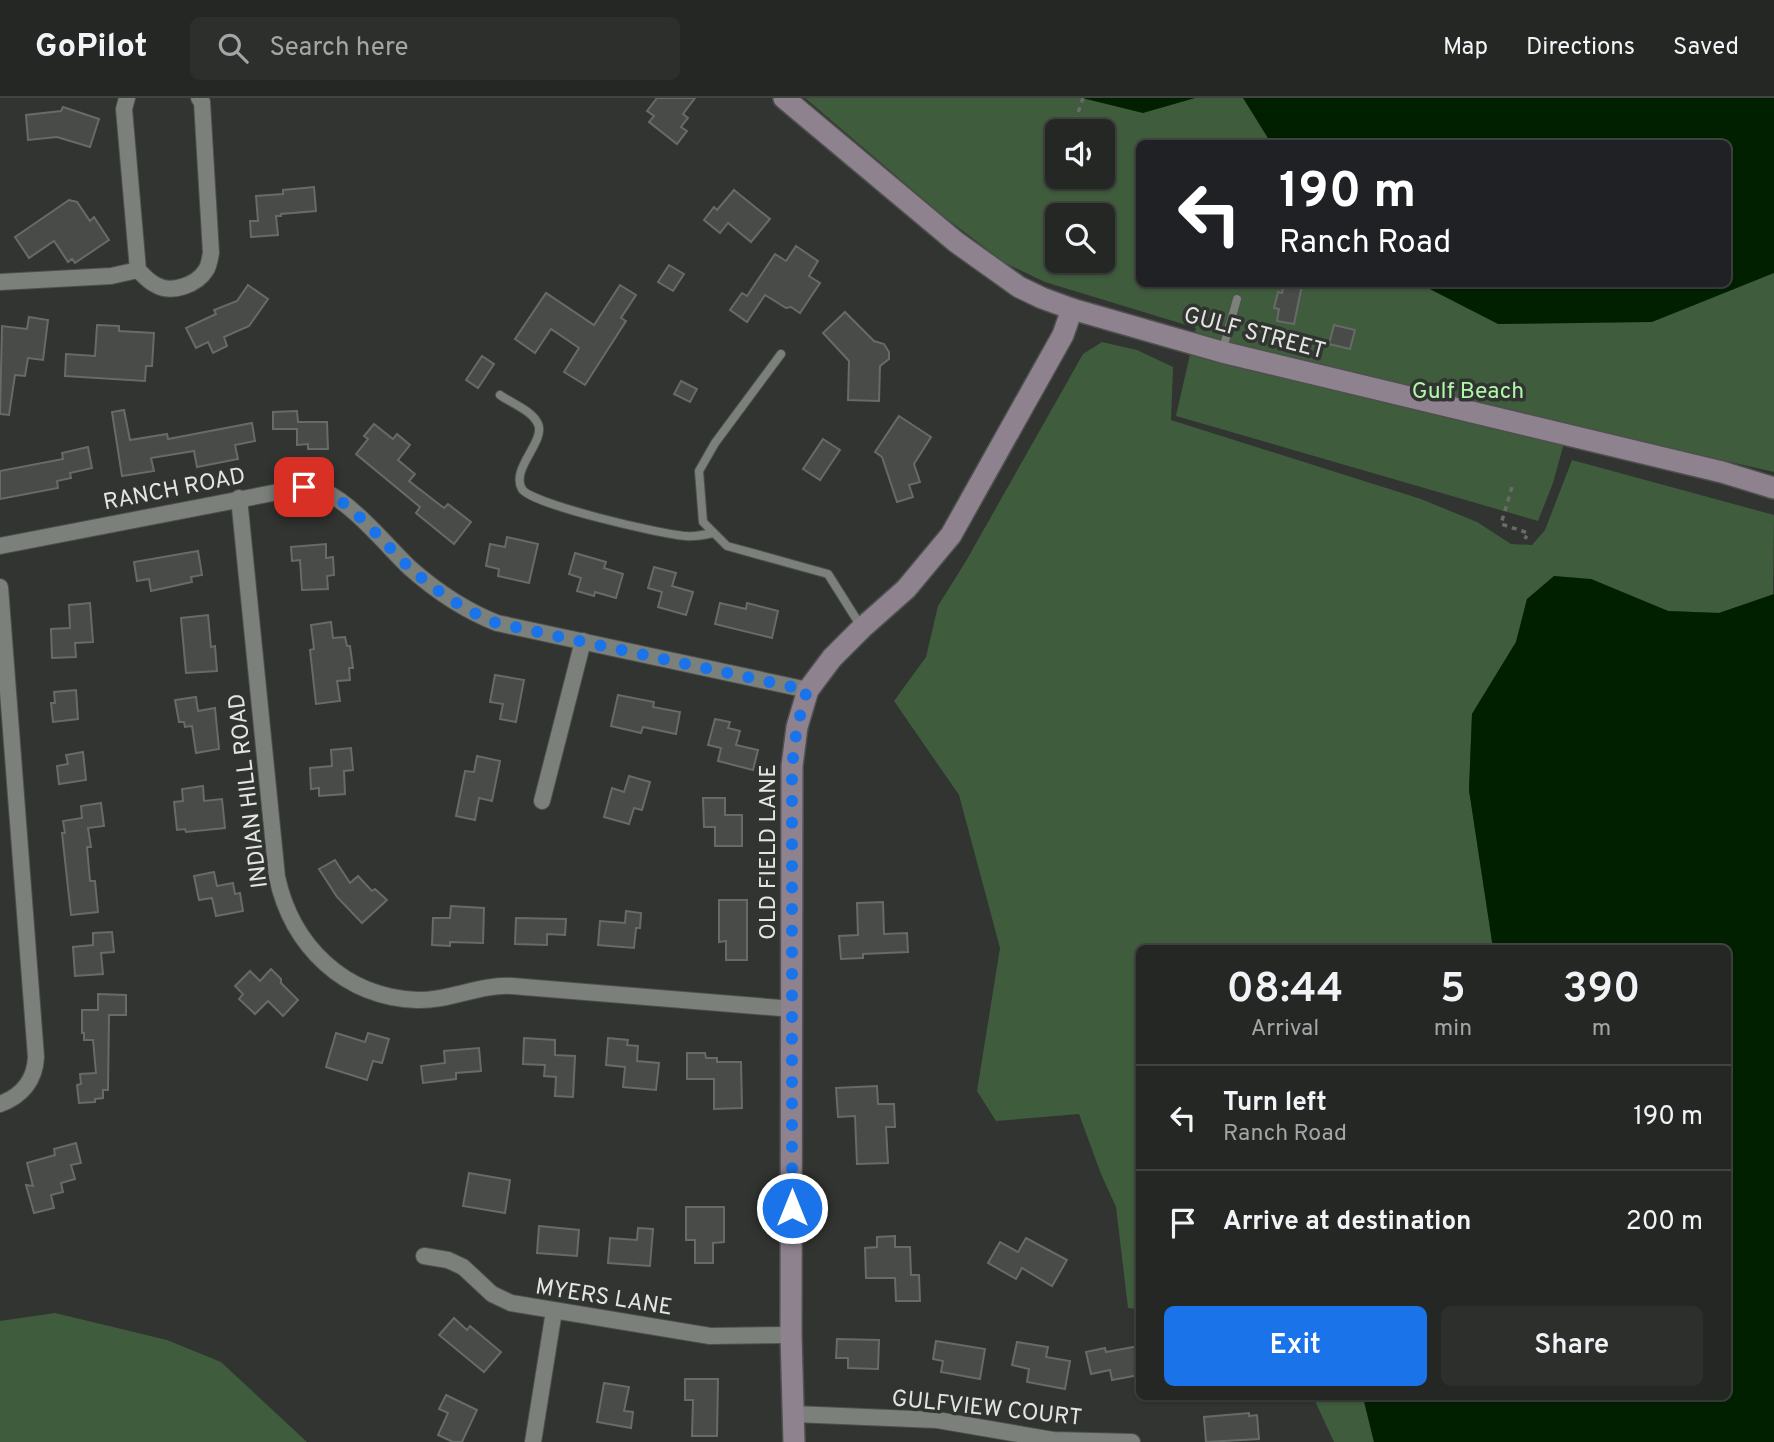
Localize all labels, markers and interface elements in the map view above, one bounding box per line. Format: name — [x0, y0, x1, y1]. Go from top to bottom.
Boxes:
search box — [190, 17, 680, 80]
text: GoPilot — [35, 27, 148, 69]
icon: search — [214, 29, 252, 67]
text: Search here — [270, 32, 408, 65]
text: Map — [1443, 33, 1488, 63]
text: Directions — [1526, 33, 1635, 63]
text: Saved — [1673, 33, 1739, 63]
map controls — [1045, 119, 1115, 273]
button: sound — [1045, 119, 1115, 189]
text: 190 m — [1279, 163, 1416, 225]
icon: left — [1164, 168, 1255, 259]
button: search — [1045, 203, 1115, 273]
text: Ranch Road — [1279, 224, 1451, 264]
street label: GULF STREET — [1180, 302, 1328, 367]
park label: Gulf Beach — [1412, 378, 1524, 407]
pin — [274, 457, 334, 517]
street label: RANCH ROAD — [101, 462, 248, 518]
icon: arrive — [285, 468, 323, 506]
street label: INDIAN HILL ROAD — [223, 692, 276, 890]
street label: OLD FIELD LANE — [755, 764, 784, 940]
text: 08:44 — [1226, 964, 1343, 1017]
text: 5 — [1440, 964, 1466, 1017]
text: 390 — [1563, 964, 1640, 1017]
text: Arrival — [1251, 1015, 1319, 1044]
text: min — [1434, 1015, 1472, 1044]
text: m — [1592, 1015, 1611, 1044]
text: Turn left — [1223, 1087, 1327, 1120]
icon: left — [1164, 1099, 1202, 1137]
text: 190 m — [1633, 1101, 1703, 1134]
text: Ranch Road — [1223, 1120, 1347, 1149]
position arrow — [755, 1171, 829, 1245]
icon: arrive — [1164, 1204, 1202, 1242]
text: Arrive at destination — [1223, 1206, 1471, 1239]
text: 200 m — [1626, 1206, 1703, 1239]
street label: MYERS LANE — [533, 1273, 674, 1324]
button: Exit — [1164, 1306, 1427, 1386]
button: Share — [1441, 1306, 1703, 1386]
street label: GULFVIEW COURT — [890, 1385, 1084, 1434]

